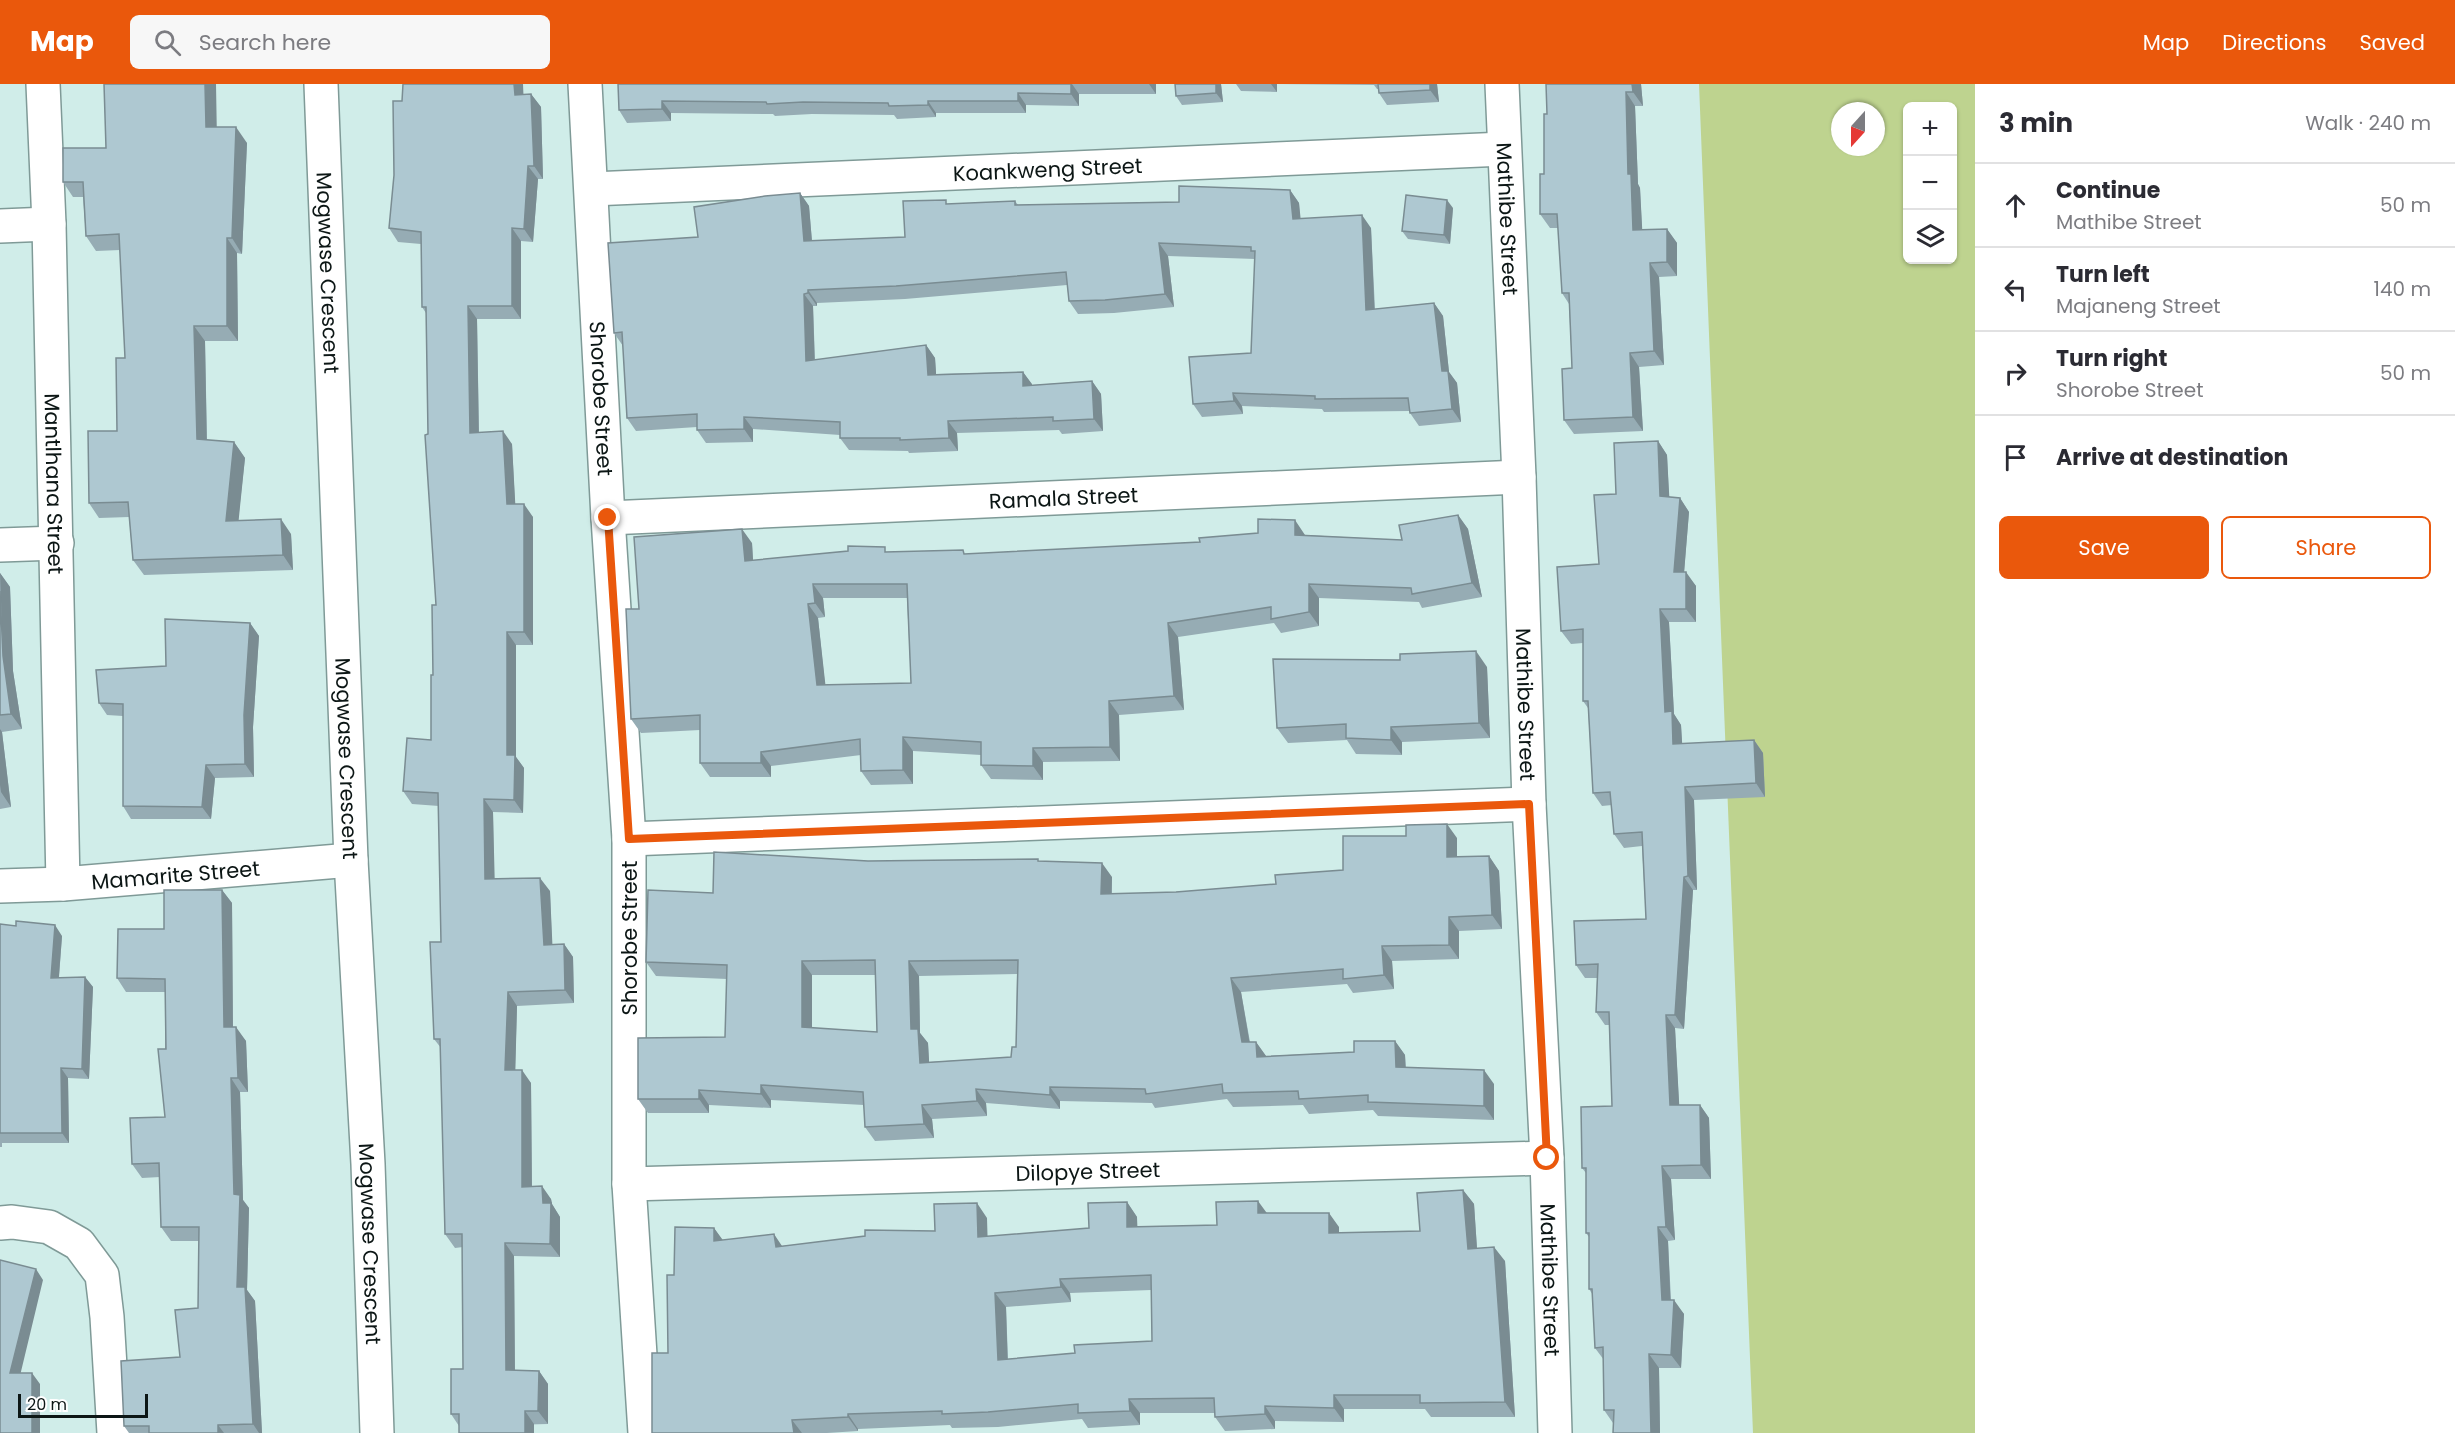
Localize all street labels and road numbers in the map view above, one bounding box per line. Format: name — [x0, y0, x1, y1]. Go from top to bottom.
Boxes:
street label: Mathibe Street — [1490, 142, 1526, 296]
street label: Koankweng Street — [952, 150, 1143, 188]
street label: Mogwase Crescent — [310, 171, 347, 374]
street label: Shorobe Street — [583, 320, 620, 477]
street label: Mantlhana Street — [38, 393, 71, 575]
street label: Ramala Street — [988, 480, 1139, 515]
street label: Mathibe Street — [1509, 628, 1543, 781]
street label: Mogwase Crescent — [329, 657, 365, 860]
street label: Mamarite Street — [90, 853, 261, 896]
street label: Shorobe Street — [615, 861, 644, 1015]
street label: Mogwase Crescent — [352, 1142, 389, 1345]
street label: Dilopye Street — [1015, 1154, 1161, 1188]
street label: Mathibe Street — [1534, 1203, 1567, 1357]

